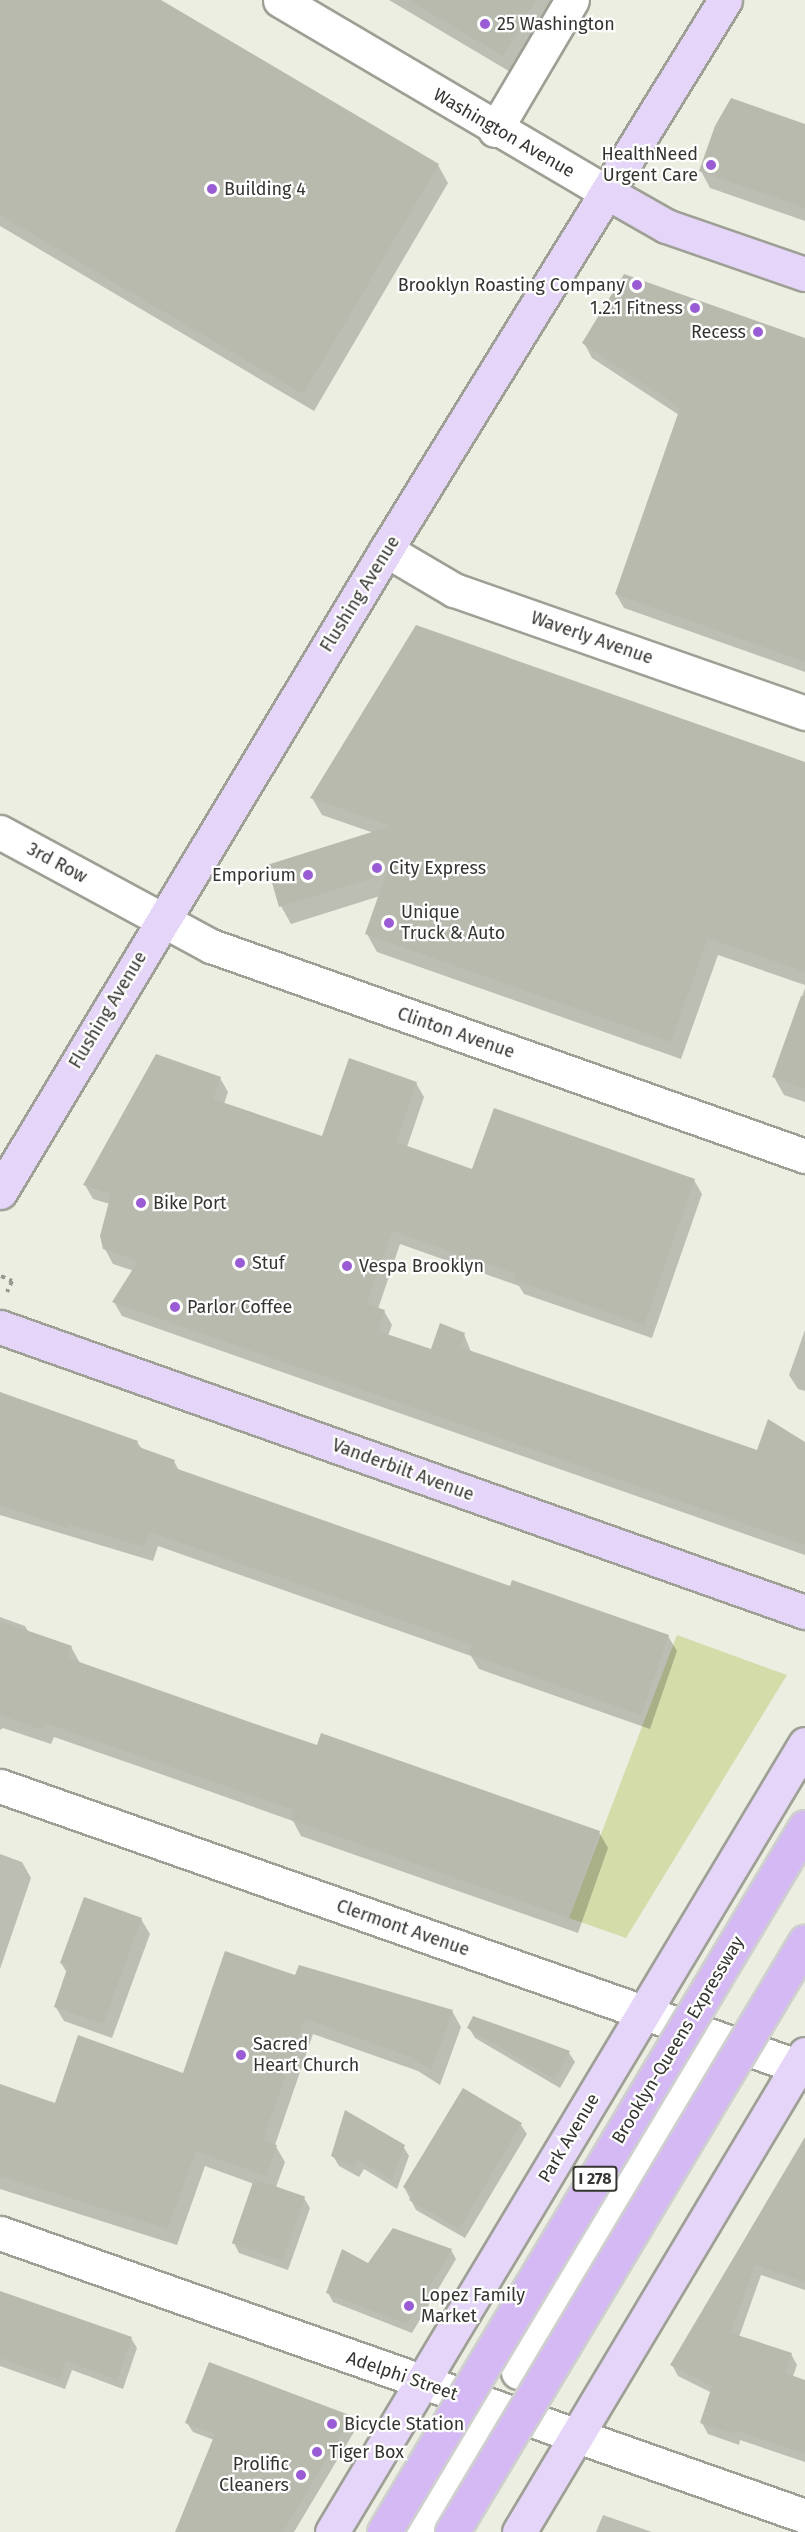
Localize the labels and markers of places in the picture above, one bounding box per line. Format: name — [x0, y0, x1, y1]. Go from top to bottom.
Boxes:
place label: 25 Washington — [497, 13, 615, 35]
marker: 25 Washington — [478, 17, 492, 31]
place label: HealthNeed Urgent Care — [602, 144, 698, 186]
marker: HealthNeed Urgent Care — [702, 156, 720, 174]
place label: Building 4 — [224, 178, 306, 200]
marker: Building 4 — [205, 182, 219, 196]
place label: Brooklyn Roasting Company — [398, 274, 625, 296]
marker: Brooklyn Roasting Company — [630, 278, 644, 292]
place label: 1.2.1 Fitness — [590, 297, 683, 319]
marker: 1.2.1 Fitness — [688, 301, 702, 315]
place label: Recess — [691, 321, 746, 343]
marker: Recess — [751, 325, 765, 339]
place label: City Express — [389, 857, 486, 879]
marker: City Express — [370, 861, 384, 875]
place label: Emporium — [212, 864, 296, 886]
marker: Emporium — [301, 868, 315, 882]
place label: Unique Truck & Auto — [401, 902, 505, 944]
marker: Unique Truck & Auto — [382, 916, 396, 930]
place label: Bike Port — [153, 1192, 227, 1214]
marker: Bike Port — [134, 1196, 148, 1210]
place label: Stuf — [252, 1252, 285, 1274]
place label: Vespa Brooklyn — [359, 1255, 484, 1277]
marker: Stuf — [233, 1256, 247, 1270]
marker: Vespa Brooklyn — [340, 1259, 354, 1273]
place label: Parlor Coffee — [187, 1296, 292, 1318]
marker: Parlor Coffee — [168, 1300, 182, 1314]
place label: Sacred Heart Church — [253, 2034, 359, 2076]
marker: Sacred Heart Church — [234, 2048, 248, 2062]
place label: Lopez Family Market — [421, 2285, 525, 2328]
marker: Lopez Family Market — [402, 2299, 416, 2313]
place label: Bicycle Station — [344, 2413, 464, 2435]
marker: Bicycle Station — [325, 2417, 339, 2431]
place label: Tiger Box — [329, 2441, 404, 2463]
marker: Tiger Box — [310, 2445, 324, 2459]
place label: Prolific Cleaners — [219, 2454, 289, 2496]
marker: Prolific Cleaners — [294, 2468, 308, 2482]

